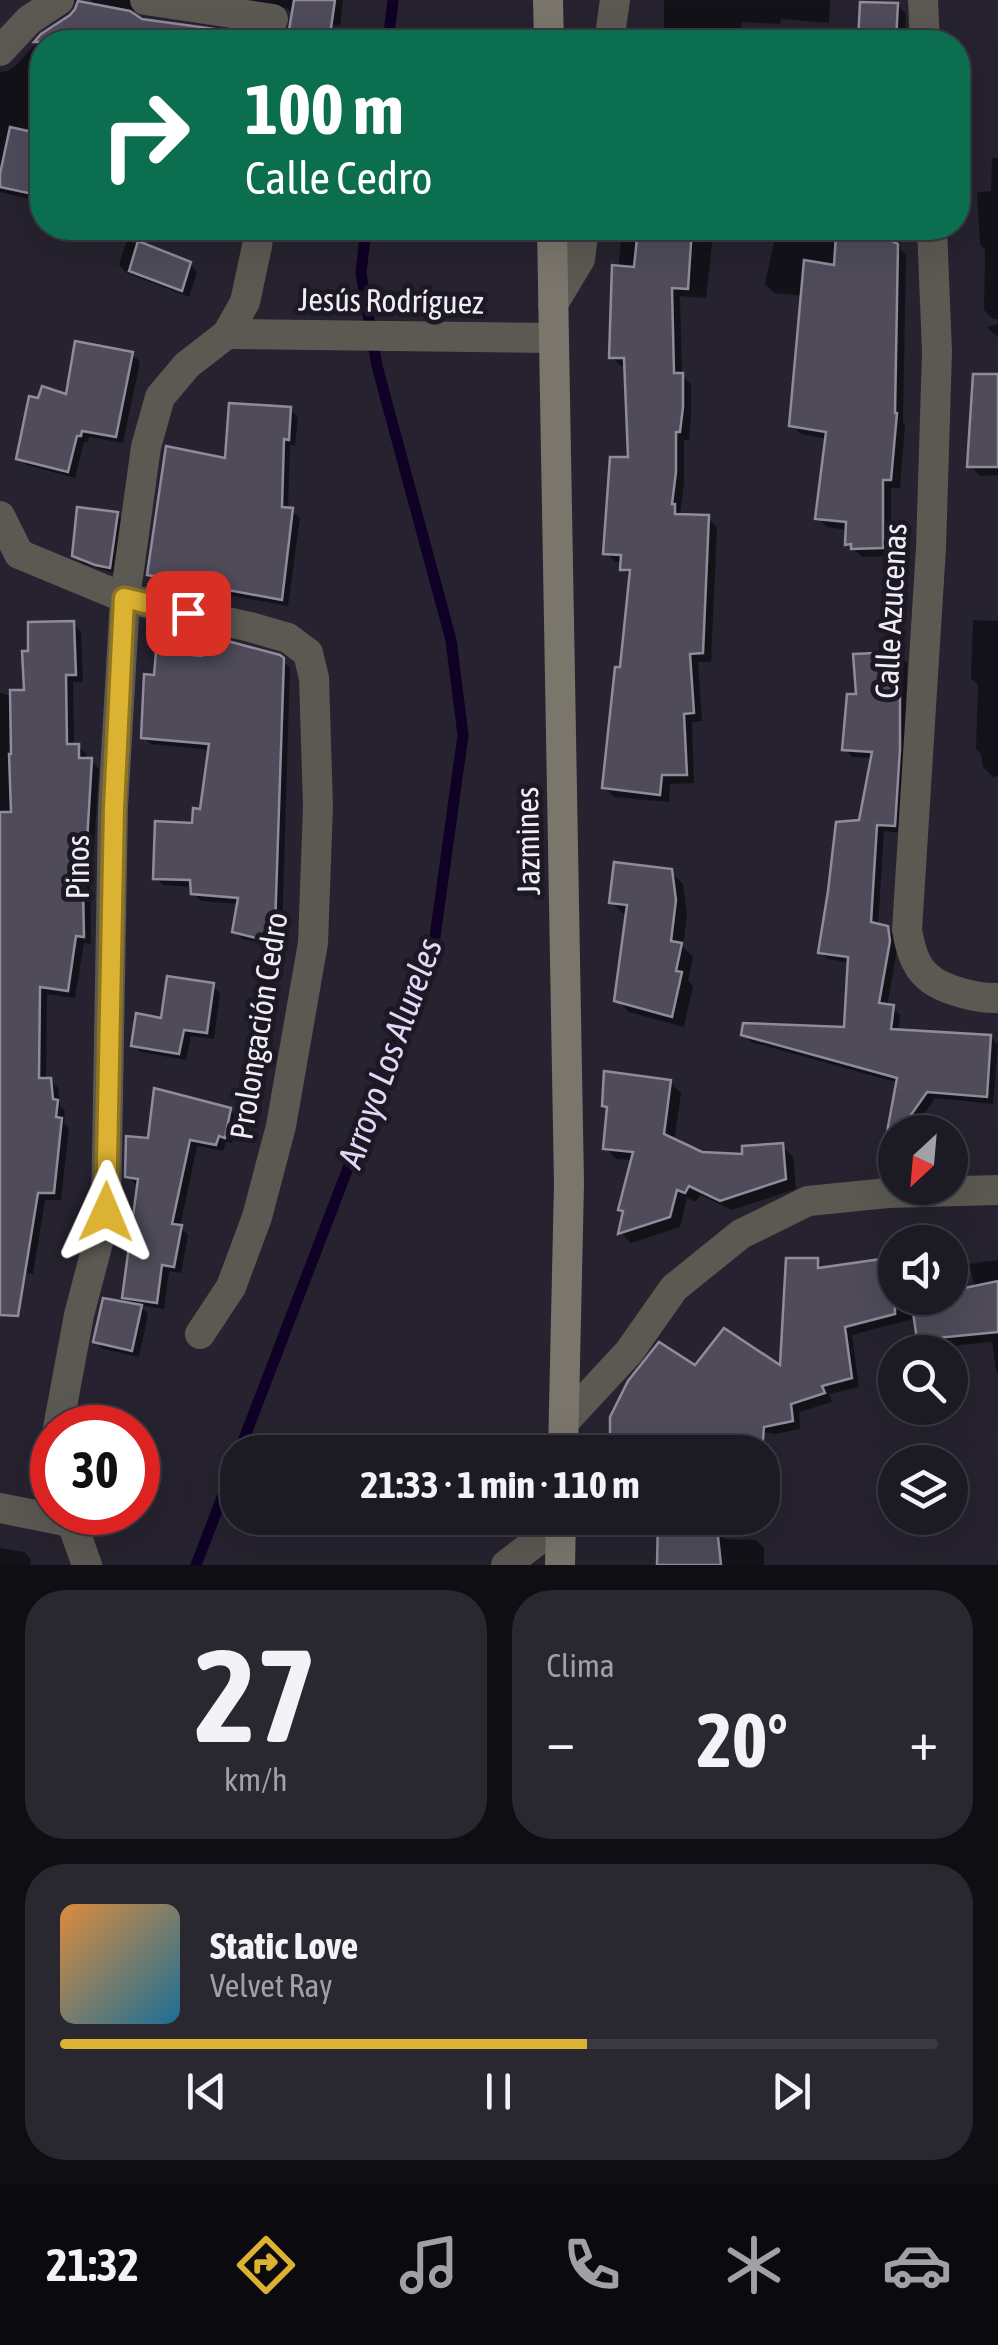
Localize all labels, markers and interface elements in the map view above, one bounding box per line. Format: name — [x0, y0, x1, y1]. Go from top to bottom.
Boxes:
text: 100 m — [245, 69, 404, 149]
icon: right — [80, 70, 210, 200]
text: Calle Cedro — [245, 152, 432, 204]
street label: Jesús Rodríguez — [298, 280, 485, 321]
street label: Calle Azucenas — [867, 522, 914, 700]
pin — [146, 571, 231, 656]
icon: arrive — [161, 586, 216, 641]
street label: Jazmines — [508, 786, 547, 896]
street label: Pinos — [59, 835, 96, 899]
street label: Prolongación Cedro — [222, 910, 295, 1142]
water label: Arroyo Los Alureles — [329, 933, 449, 1174]
north arrow — [878, 1115, 968, 1205]
map controls — [878, 1115, 968, 1535]
position arrow — [54, 1160, 158, 1264]
button: sound — [878, 1225, 968, 1315]
button: search — [878, 1335, 968, 1425]
speed limit sign: 30 — [30, 1405, 160, 1535]
button: layers — [878, 1445, 968, 1535]
text: 21:33 · 1 min · 110 m — [360, 1463, 640, 1506]
text: 27 — [195, 1621, 317, 1770]
text: Clima — [547, 1647, 615, 1684]
text: 20° — [697, 1697, 788, 1783]
text: − — [547, 1709, 575, 1772]
text: + — [909, 1709, 938, 1772]
text: km/h — [224, 1761, 287, 1798]
text: Static Love — [210, 1924, 358, 1967]
text: Velvet Ray — [210, 1967, 332, 2004]
icon: previous — [179, 2064, 234, 2119]
icon: pause — [471, 2064, 526, 2119]
icon: next — [764, 2064, 819, 2119]
icon: directions — [231, 2230, 301, 2300]
icon: music — [394, 2230, 464, 2300]
icon: phone — [557, 2230, 627, 2300]
icon: climate — [719, 2230, 789, 2300]
icon: car — [882, 2230, 952, 2300]
text: 21:32 — [46, 2239, 139, 2291]

